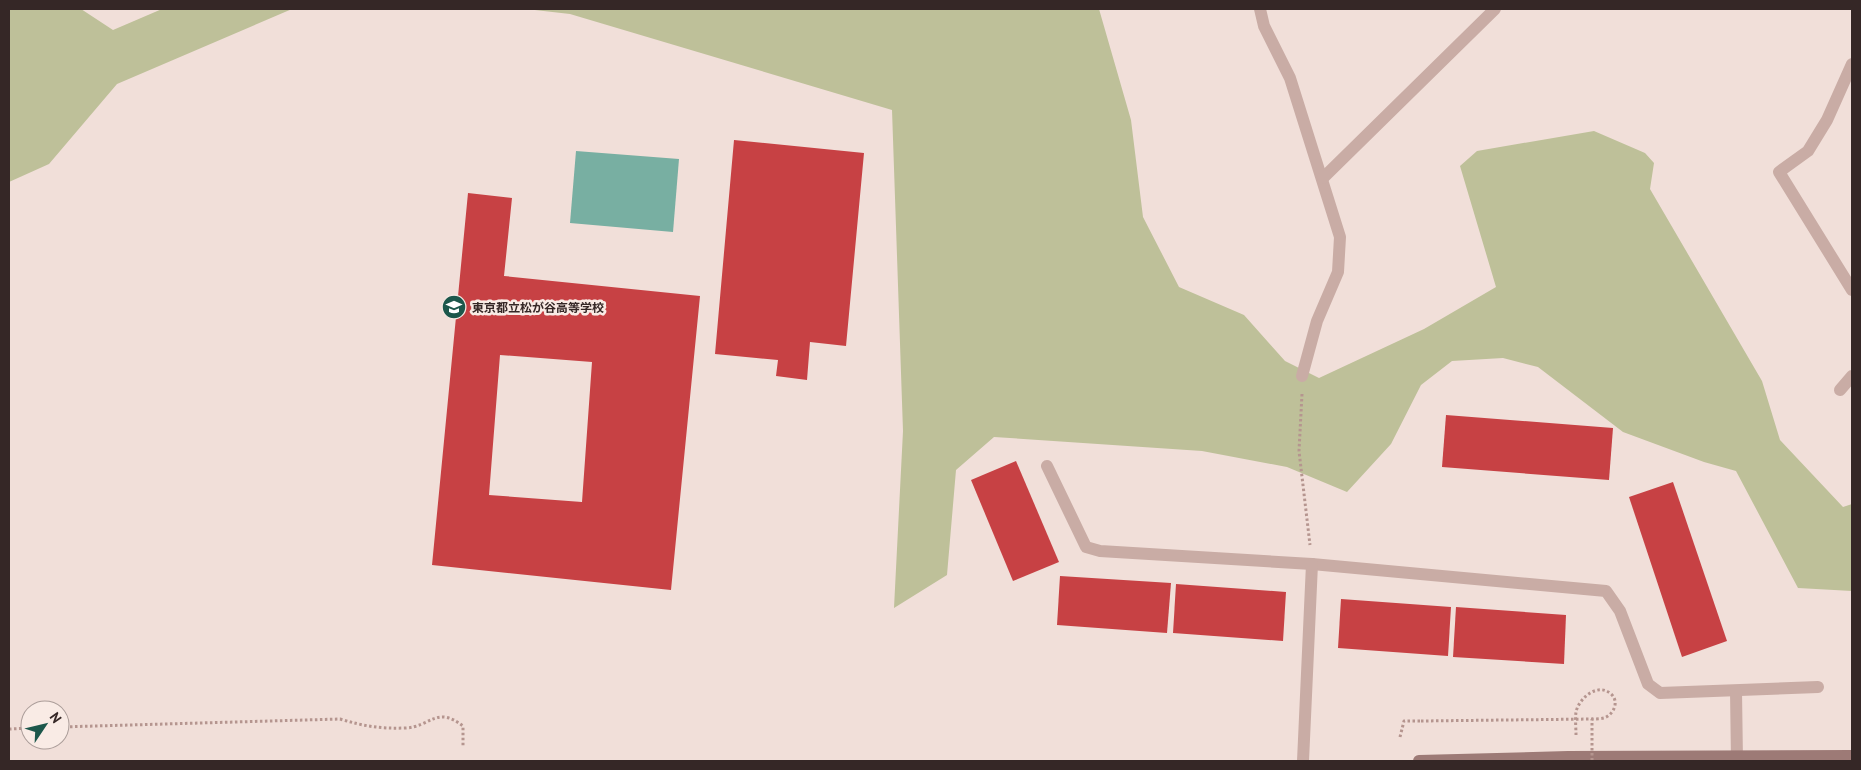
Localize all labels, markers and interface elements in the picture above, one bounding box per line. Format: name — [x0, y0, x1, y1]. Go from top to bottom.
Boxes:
school or university icon: 東京都立松が谷高等学校 — [441, 294, 467, 320]
place label: 東京都立松が谷高等学校 — [472, 300, 604, 315]
north arrow — [20, 700, 70, 750]
text: N — [46, 709, 66, 726]

